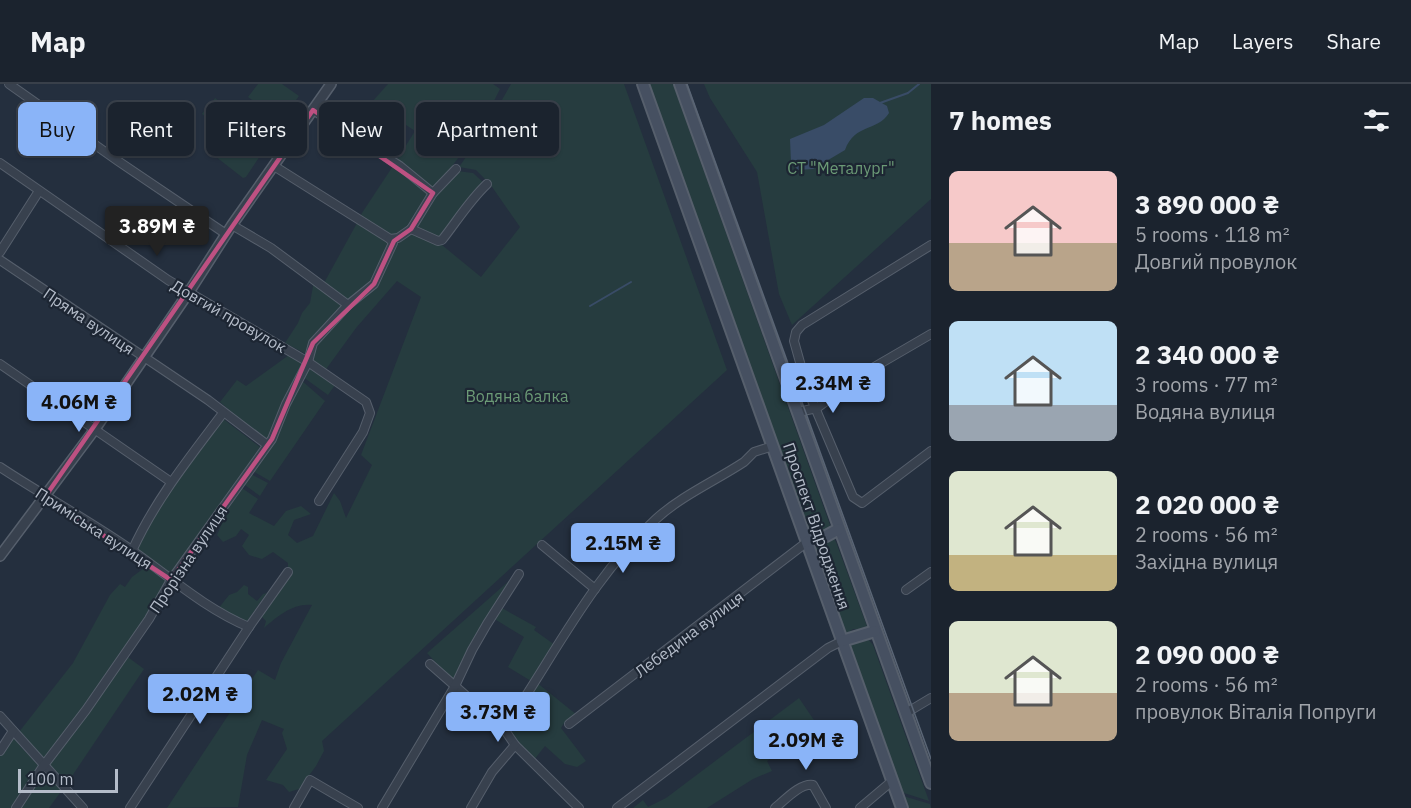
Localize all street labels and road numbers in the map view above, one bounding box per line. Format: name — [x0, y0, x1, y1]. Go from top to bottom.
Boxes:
street label: Довгий провулок — [168, 275, 290, 357]
street label: Пряма вулиця — [40, 283, 138, 359]
street label: Проспект Відродження — [779, 440, 855, 612]
street label: Приміська вулиця — [32, 483, 156, 573]
street label: Прорізна вулиця — [145, 501, 231, 617]
street label: Лебедина вулиця — [630, 586, 748, 682]

